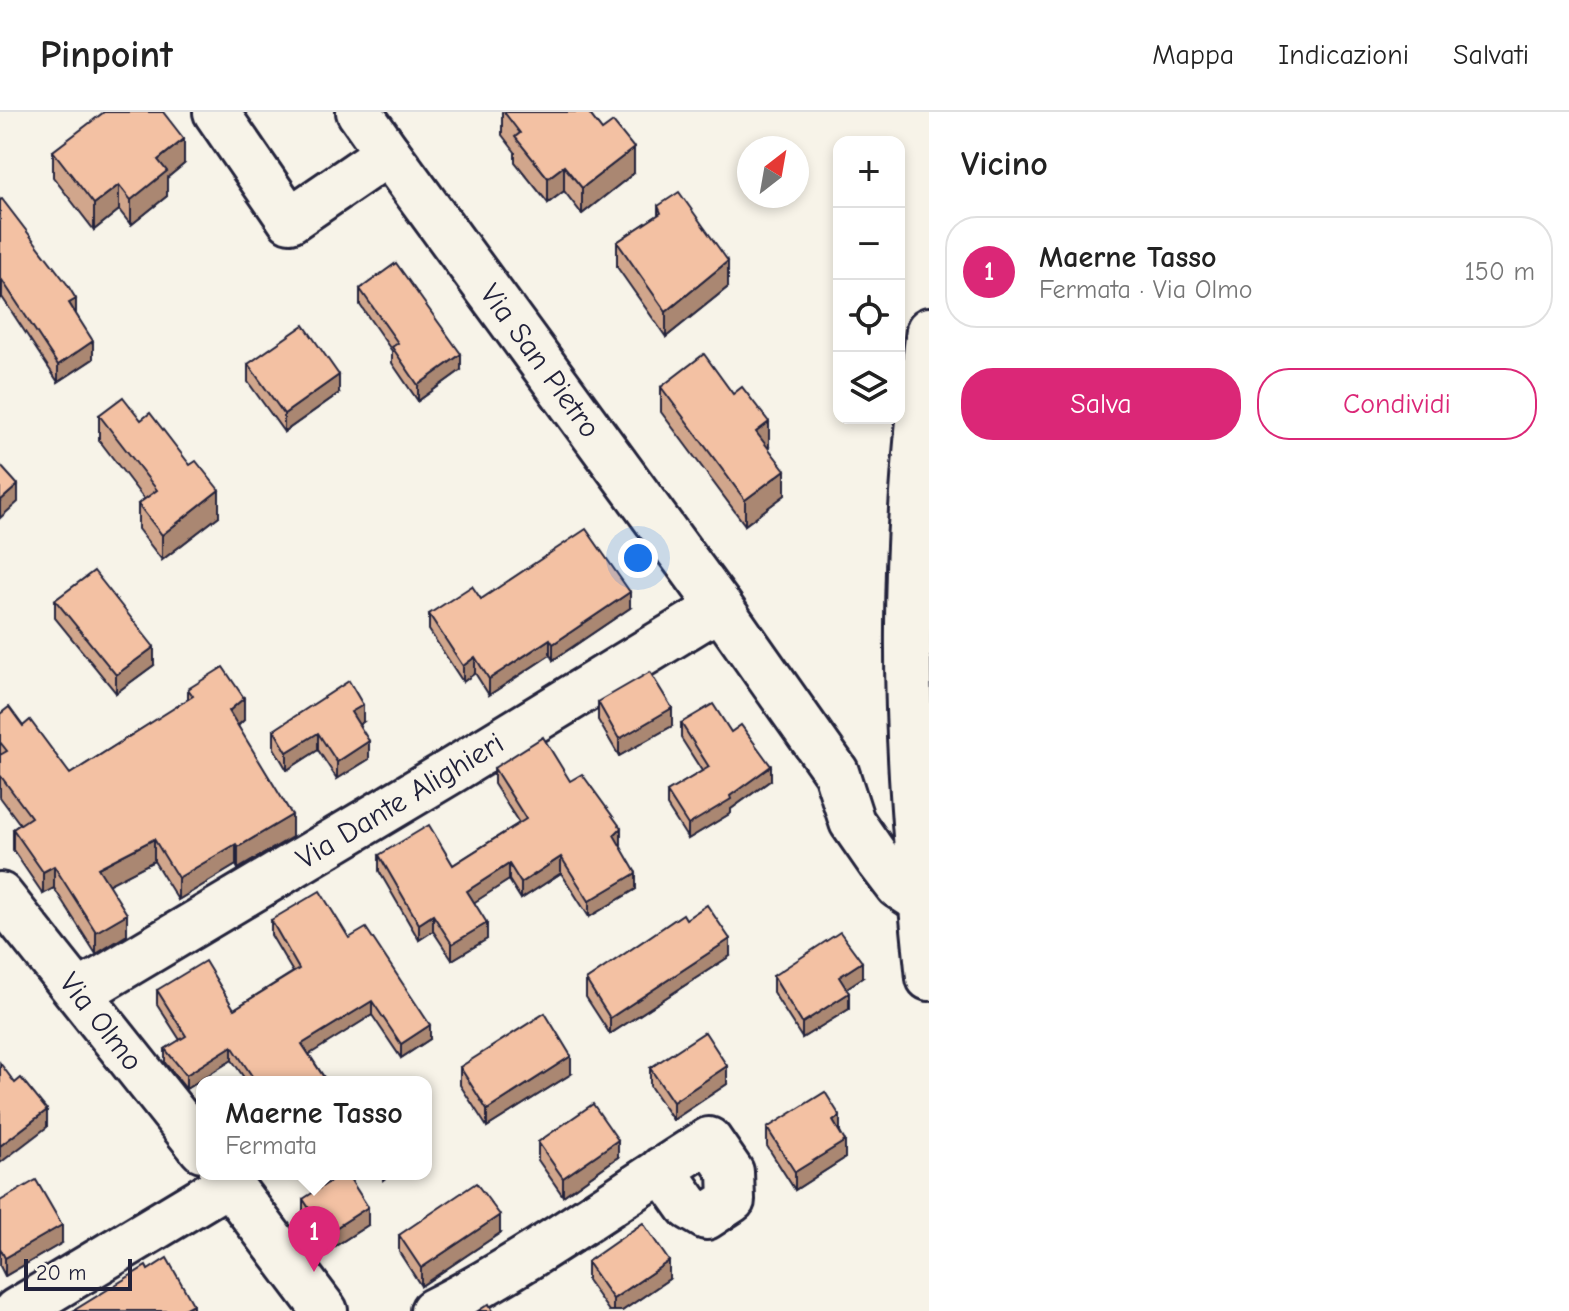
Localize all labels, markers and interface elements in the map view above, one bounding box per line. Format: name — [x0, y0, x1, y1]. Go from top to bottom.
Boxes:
text: Pinpoint — [40, 33, 173, 77]
text: Mappa — [1152, 39, 1234, 71]
text: Indicazioni — [1278, 39, 1409, 71]
text: Salvati — [1453, 39, 1529, 71]
north arrow — [737, 136, 809, 208]
map controls — [833, 136, 905, 424]
button: + — [833, 136, 905, 208]
text: Vicino — [961, 144, 1048, 184]
button: − — [833, 208, 905, 280]
text: Maerne Tasso — [1039, 240, 1217, 275]
text: 1 — [984, 257, 994, 287]
text: 150 m — [1465, 257, 1535, 287]
text: Fermata · Via Olmo — [1039, 275, 1252, 305]
street label: Via San Pietro — [472, 277, 608, 445]
button: locate — [833, 280, 905, 352]
button: layers — [833, 352, 905, 424]
button: Salva — [961, 368, 1241, 440]
button: Condividi — [1257, 368, 1537, 440]
your location — [618, 538, 658, 578]
street label: Via Dante Alighieri — [290, 725, 510, 877]
street label: Via Olmo — [52, 966, 150, 1078]
popup — [196, 1076, 432, 1180]
text: Maerne Tasso — [225, 1096, 403, 1131]
text: Fermata — [225, 1131, 317, 1161]
pin: 1 — [288, 1206, 340, 1272]
scale bar — [24, 1255, 132, 1291]
text: 20 m — [36, 1260, 86, 1286]

